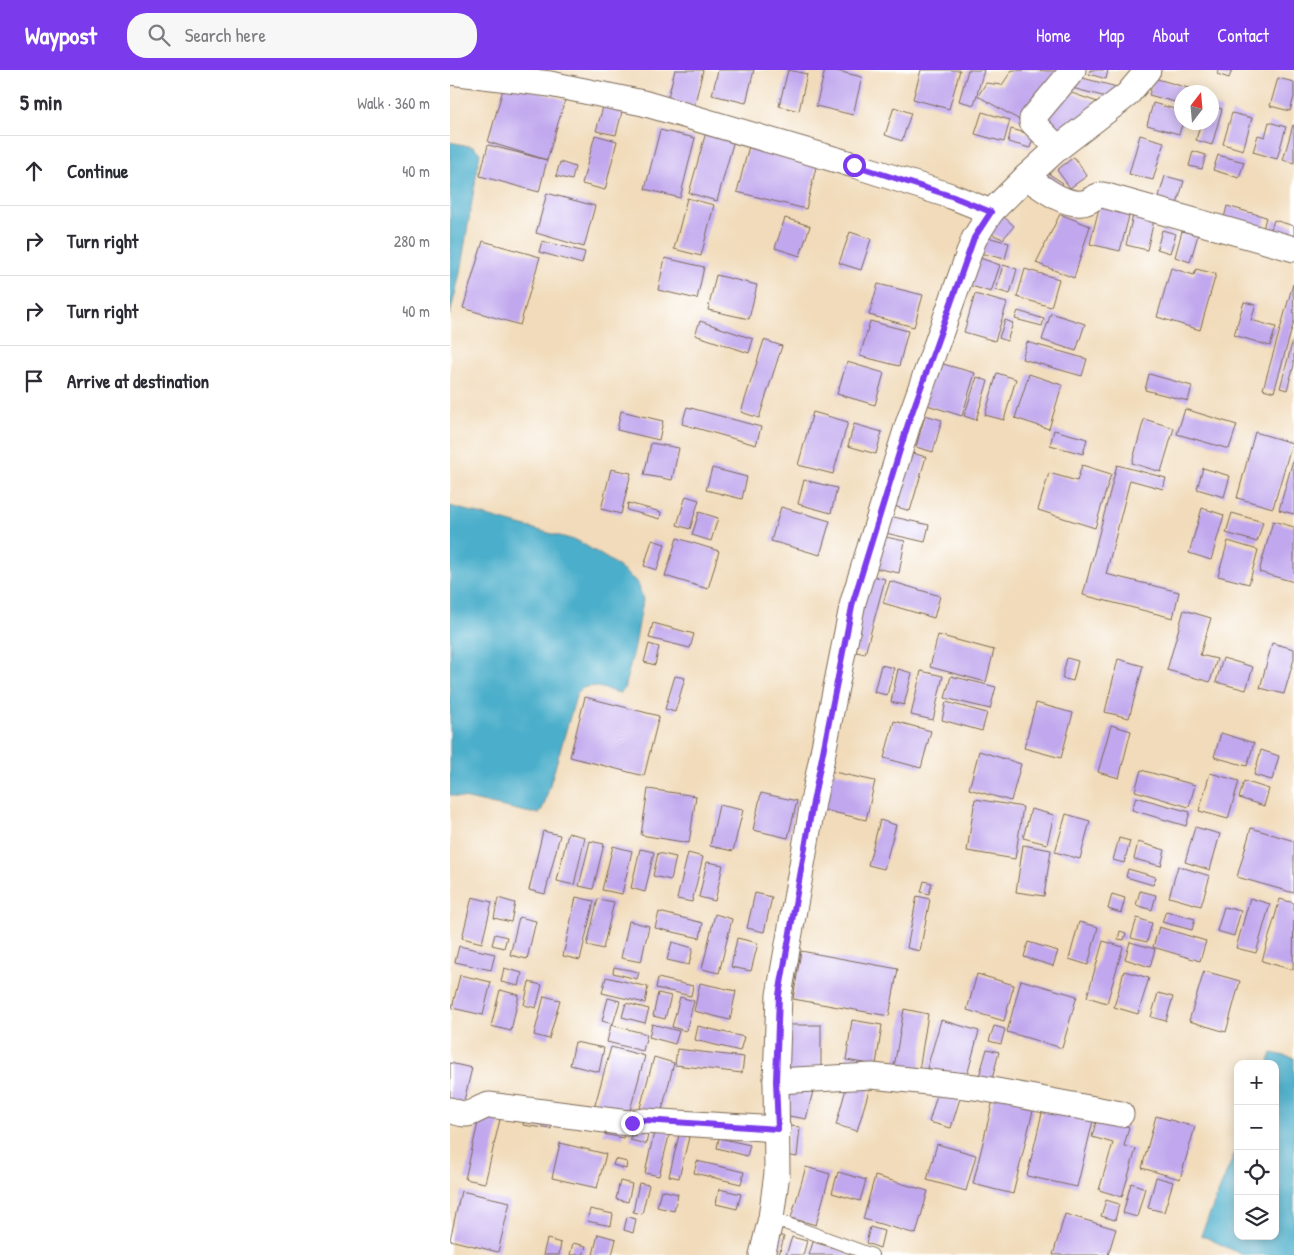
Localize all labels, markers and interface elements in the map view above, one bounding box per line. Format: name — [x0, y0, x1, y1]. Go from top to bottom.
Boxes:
search box — [127, 13, 477, 58]
text: Waypost — [25, 19, 97, 51]
icon: search — [145, 21, 173, 49]
text: Search here — [185, 22, 266, 48]
text: Home — [1036, 23, 1071, 48]
text: Map — [1099, 23, 1124, 48]
text: About — [1152, 23, 1189, 48]
text: Contact — [1217, 23, 1269, 48]
north arrow — [1174, 85, 1219, 130]
text: 5 min — [20, 88, 62, 117]
text: Walk · 360 m — [357, 92, 430, 114]
route start — [843, 154, 866, 177]
icon: ahead — [20, 157, 48, 185]
text: Continue — [67, 158, 128, 184]
text: 40 m — [402, 160, 430, 182]
icon: right — [20, 227, 48, 255]
text: Turn right — [67, 228, 138, 254]
text: 280 m — [394, 230, 430, 252]
icon: right — [20, 297, 48, 325]
text: Turn right — [67, 298, 138, 324]
text: 40 m — [402, 300, 430, 322]
icon: arrive — [20, 367, 48, 395]
text: Arrive at destination — [67, 368, 209, 394]
map controls — [1234, 1060, 1279, 1240]
button: + — [1234, 1060, 1279, 1105]
button: − — [1234, 1105, 1279, 1150]
route end — [621, 1112, 644, 1135]
button: locate — [1234, 1150, 1279, 1195]
button: layers — [1234, 1195, 1279, 1240]

